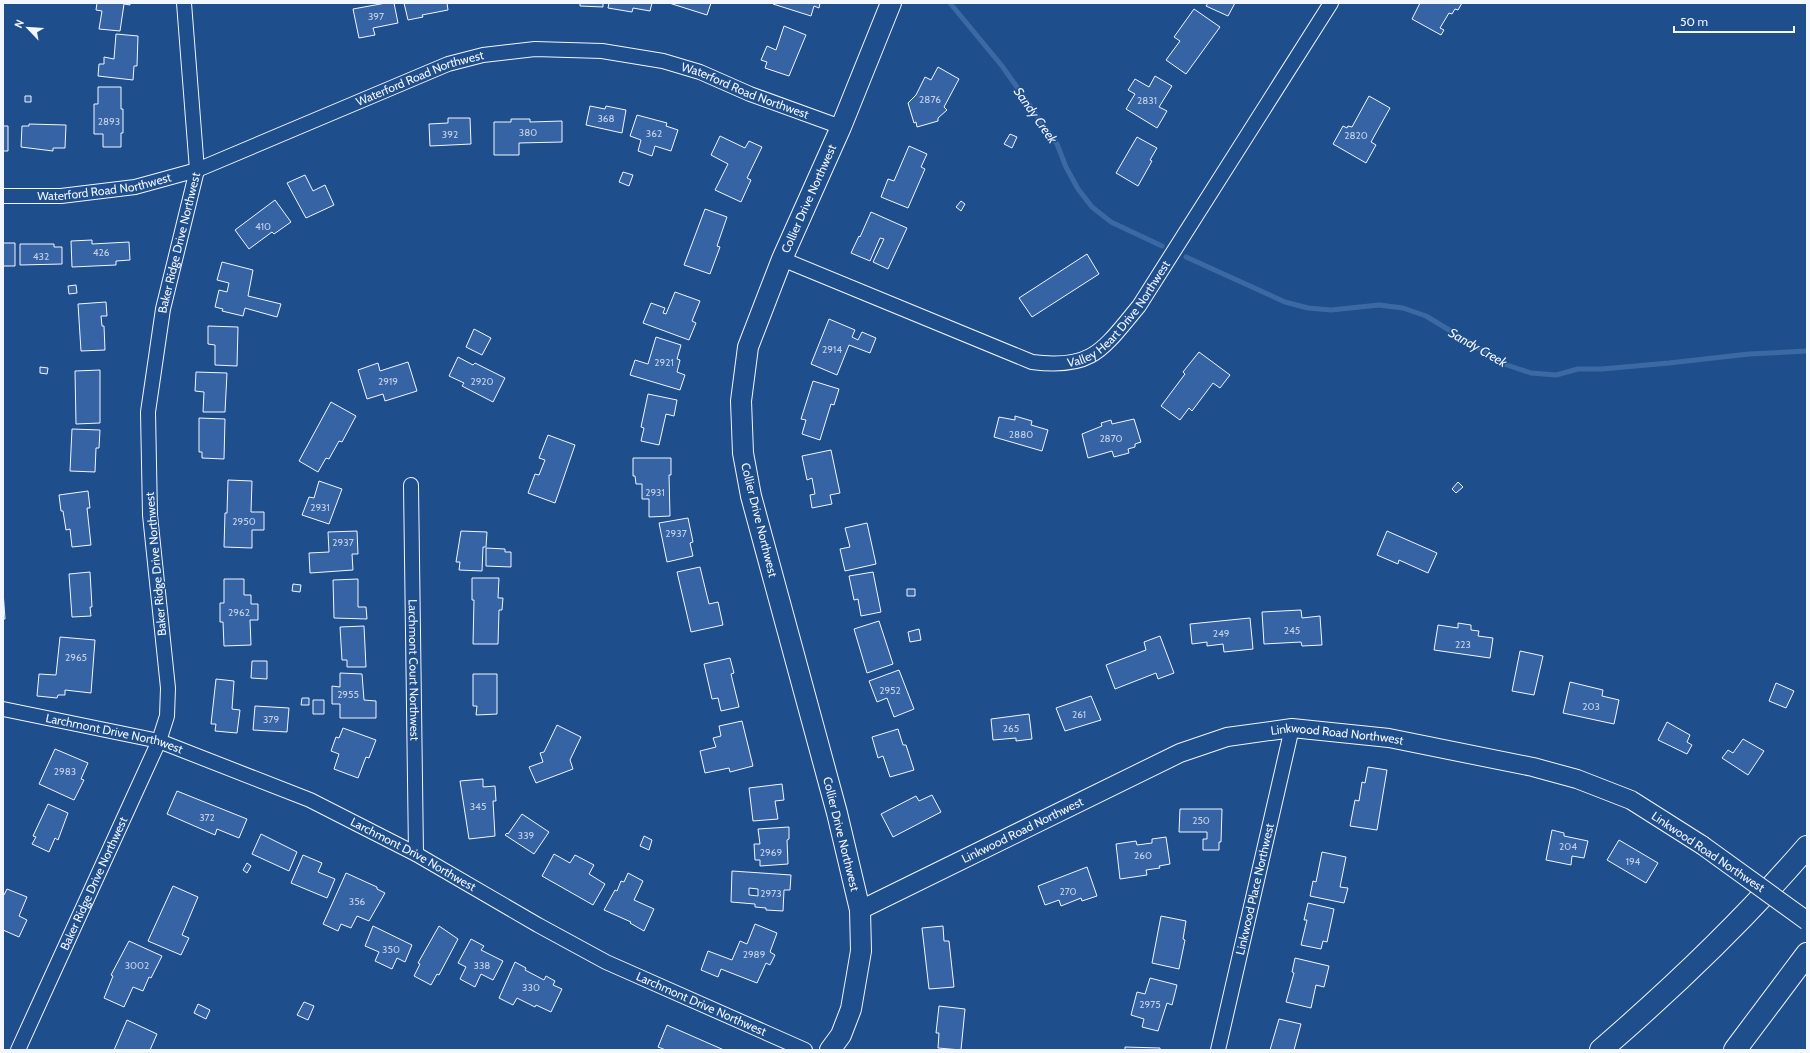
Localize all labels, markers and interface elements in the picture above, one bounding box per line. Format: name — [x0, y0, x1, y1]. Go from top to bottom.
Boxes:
north arrow — [8, 8, 48, 48]
scale bar — [1674, 8, 1794, 34]
house number: 397 — [368, 10, 384, 23]
text: 50 m — [1680, 14, 1708, 29]
text: N — [11, 17, 27, 30]
street label: Waterford Road Northwest — [354, 47, 485, 109]
street label: Waterford Road Northwest — [680, 59, 811, 122]
water label: Sandy Creek — [1011, 84, 1061, 146]
house number: 2876 — [919, 93, 941, 106]
house number: 2831 — [1137, 94, 1157, 107]
house number: 368 — [597, 112, 615, 125]
house number: 2893 — [98, 115, 120, 128]
house number: 380 — [519, 126, 537, 139]
house number: 362 — [646, 127, 662, 140]
house number: 392 — [442, 128, 458, 141]
house number: 2820 — [1344, 129, 1368, 142]
street label: Collier Drive Northwest — [778, 142, 839, 255]
street label: Waterford Road Northwest — [37, 169, 173, 203]
street label: Baker Ridge Drive Northwest — [154, 171, 203, 314]
house number: 410 — [255, 220, 271, 233]
house number: 426 — [93, 246, 110, 259]
house number: 432 — [33, 250, 49, 263]
street label: Valley Heart Drive Northwest — [1066, 258, 1173, 370]
water label: Sandy Creek — [1446, 324, 1510, 370]
house number: 2914 — [822, 343, 842, 356]
house number: 2921 — [654, 356, 674, 369]
house number: 2919 — [378, 375, 398, 388]
house number: 2920 — [470, 375, 494, 388]
house number: 2880 — [1009, 428, 1033, 441]
house number: 2870 — [1099, 432, 1123, 445]
street label: Collier Drive Northwest — [738, 461, 781, 579]
house number: 2931 — [645, 486, 665, 499]
street label: Baker Ridge Drive Northwest — [142, 491, 169, 637]
house number: 2931 — [310, 501, 330, 514]
house number: 2950 — [232, 515, 256, 528]
house number: 2937 — [665, 527, 687, 540]
house number: 2937 — [332, 536, 354, 549]
street label: Larchmont Court Northwest — [406, 599, 422, 741]
house number: 2962 — [228, 606, 250, 619]
house number: 245 — [1284, 624, 1300, 637]
house number: 249 — [1213, 627, 1230, 640]
house number: 223 — [1455, 638, 1471, 651]
house number: 2965 — [65, 651, 87, 664]
house number: 2952 — [879, 684, 901, 697]
house number: 2955 — [337, 688, 359, 701]
house number: 203 — [1582, 700, 1600, 713]
house number: 261 — [1072, 708, 1086, 721]
street label: Larchmont Drive Northwest — [44, 710, 185, 757]
house number: 379 — [263, 713, 279, 726]
street label: Linkwood Road Northwest — [1270, 720, 1405, 748]
house number: 265 — [1003, 722, 1019, 735]
house number: 2983 — [54, 765, 76, 778]
street label: Collier Drive Northwest — [820, 775, 863, 893]
street label: Linkwood Road Northwest — [959, 794, 1086, 866]
house number: 345 — [470, 800, 486, 813]
street label: Linkwood Road Northwest — [1649, 808, 1768, 895]
house number: 372 — [199, 811, 215, 824]
street label: Baker Ridge Drive Northwest — [57, 814, 130, 952]
street label: Larchmont Drive Northwest — [348, 814, 479, 894]
house number: 250 — [1192, 814, 1210, 827]
street label: Linkwood Place Northwest — [1232, 822, 1277, 956]
house number: 339 — [518, 829, 535, 842]
house number: 204 — [1559, 840, 1577, 853]
house number: 2969 — [760, 846, 782, 859]
house number: 260 — [1134, 849, 1152, 862]
house number: 194 — [1626, 855, 1641, 868]
house number: 270 — [1059, 885, 1077, 898]
house number: 2973 — [760, 887, 782, 900]
house number: 356 — [349, 895, 366, 908]
house number: 350 — [382, 943, 400, 956]
house number: 2989 — [743, 948, 766, 961]
house number: 3002 — [125, 959, 149, 972]
house number: 338 — [474, 959, 490, 972]
street label: Larchmont Drive Northwest — [634, 968, 769, 1039]
house number: 330 — [522, 981, 540, 994]
house number: 2975 — [1139, 998, 1161, 1011]

